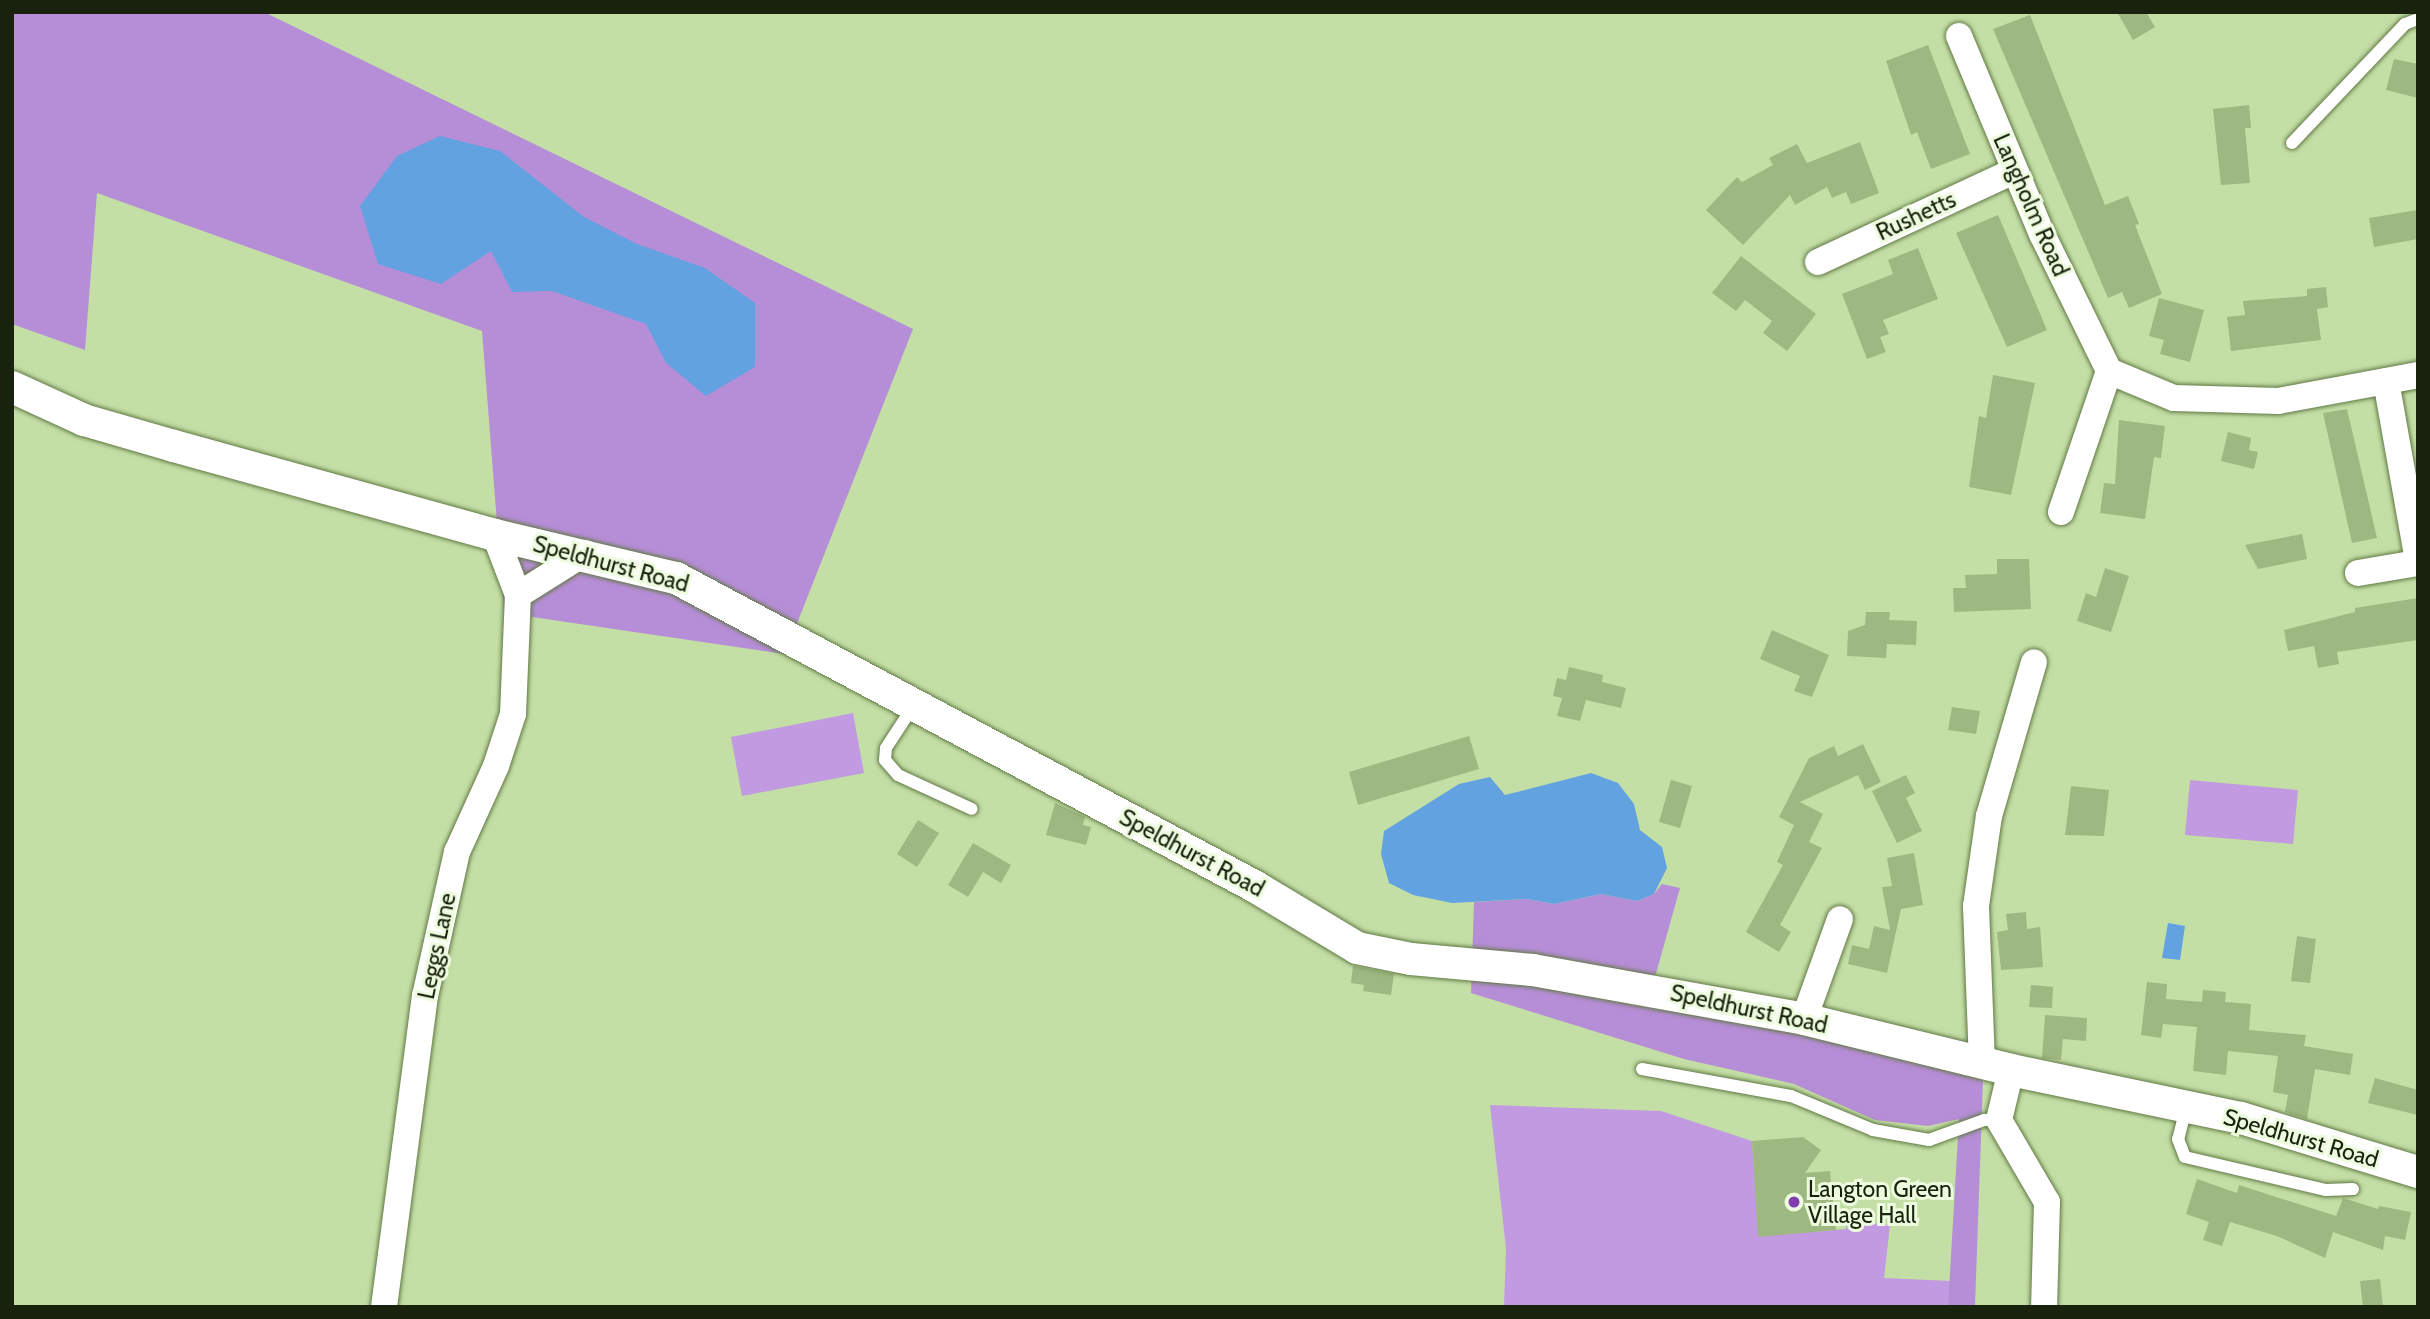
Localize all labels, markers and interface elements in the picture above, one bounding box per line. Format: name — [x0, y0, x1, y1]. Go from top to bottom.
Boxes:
street label: Langholm Road — [1987, 130, 2075, 280]
street label: Rushetts — [1872, 186, 1960, 246]
street label: Speldhurst Road — [530, 530, 692, 598]
street label: Speldhurst Road — [1115, 803, 1269, 903]
street label: Leggs Lane — [412, 890, 462, 1002]
street label: Speldhurst Road — [1668, 979, 1830, 1039]
street label: Speldhurst Road — [2220, 1103, 2382, 1173]
place label: Langton Green Village Hall — [1808, 1175, 1952, 1229]
marker: Langton Green Village Hall — [1786, 1194, 1802, 1210]

